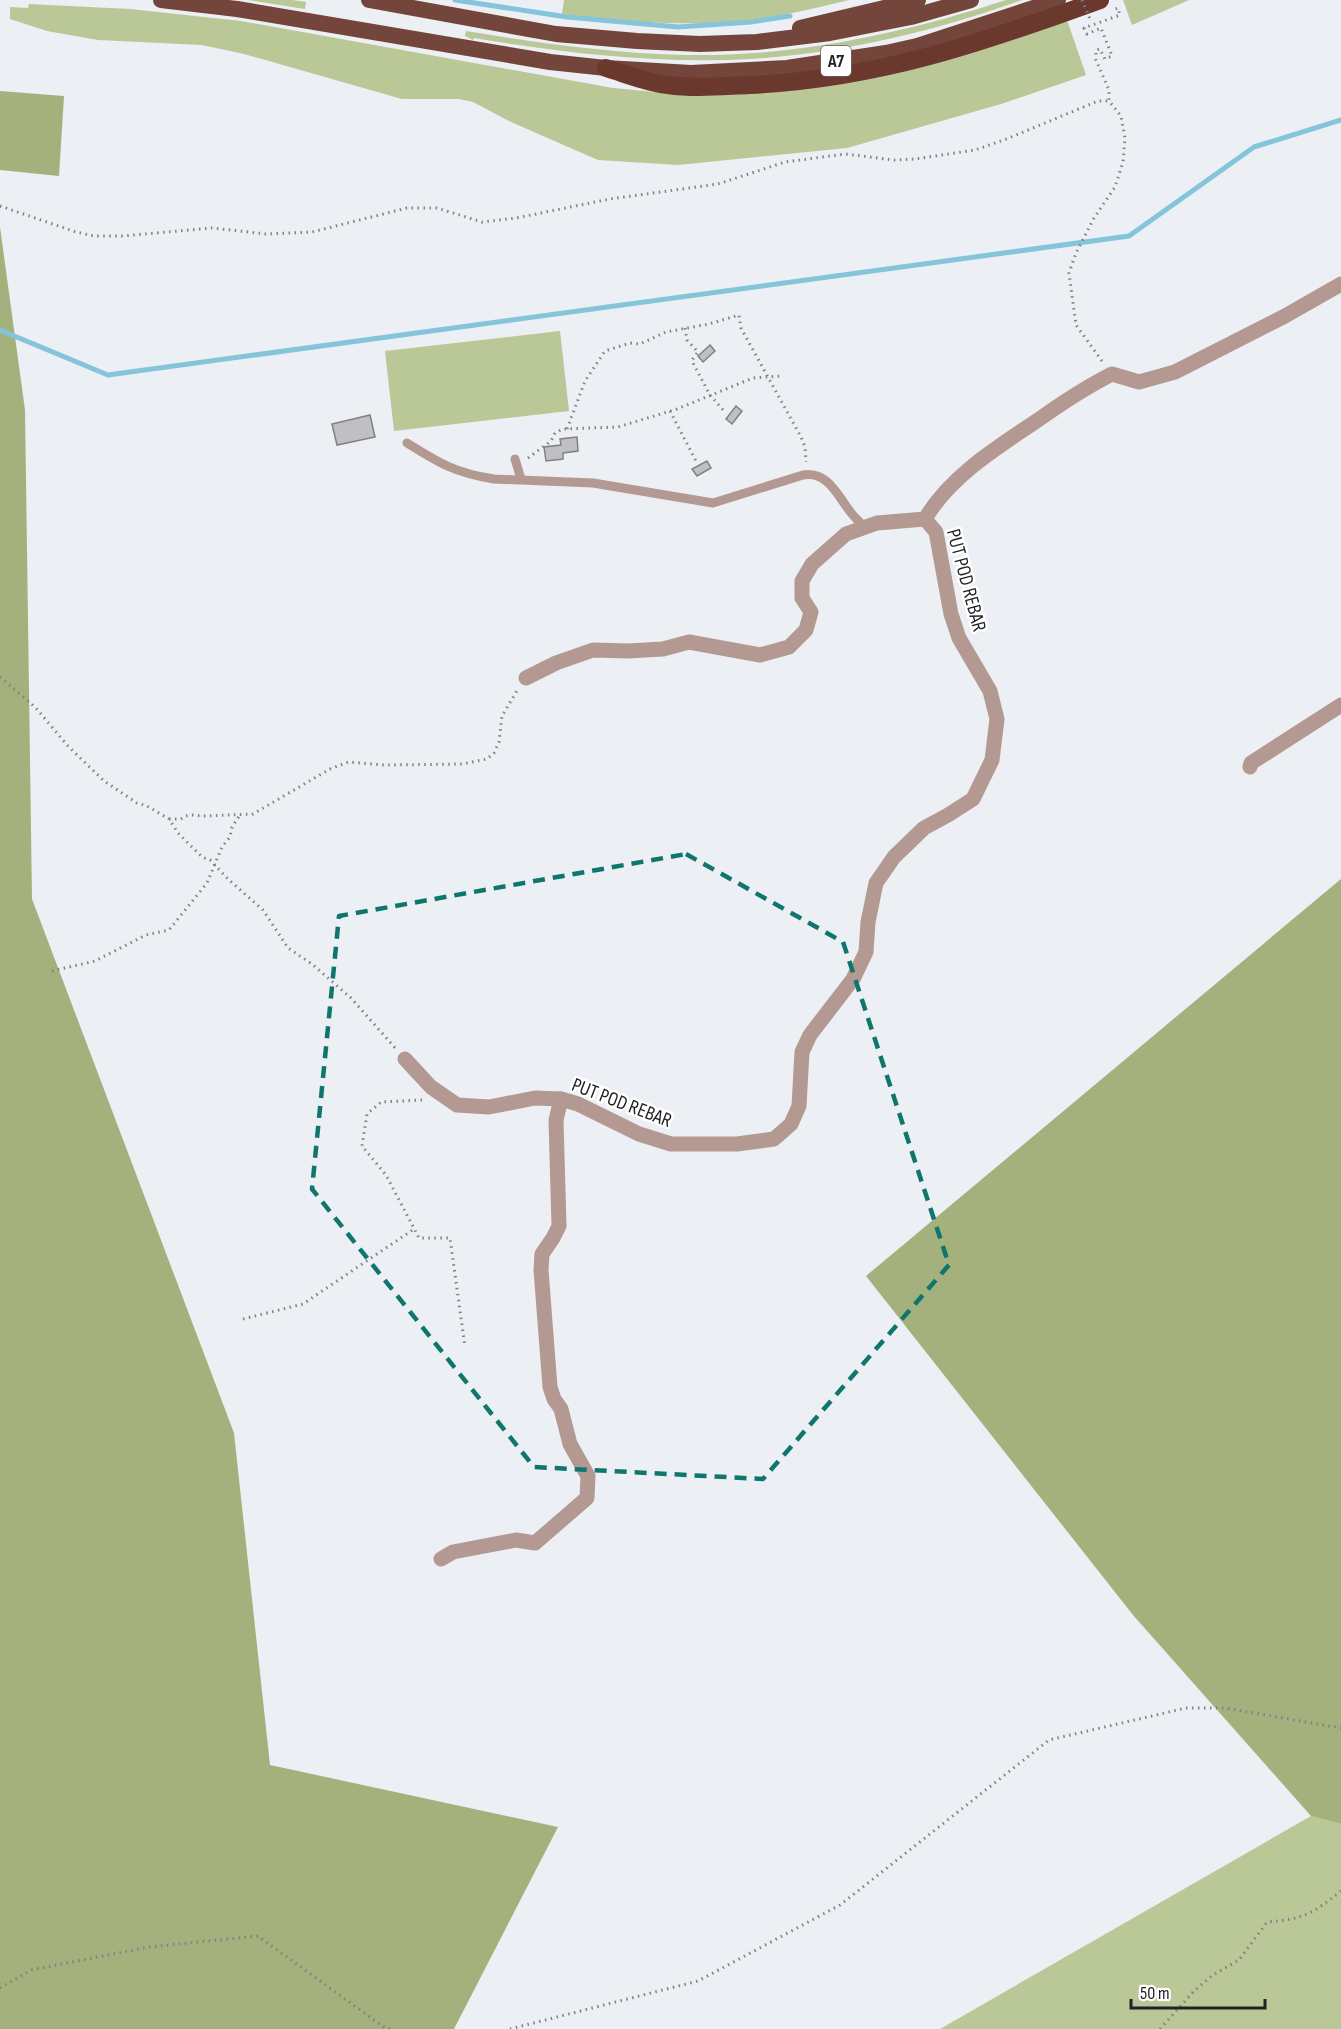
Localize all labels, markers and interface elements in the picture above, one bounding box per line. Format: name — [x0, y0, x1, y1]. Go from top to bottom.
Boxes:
road number: A7 — [821, 46, 851, 76]
street label: PUT POD REBAR — [941, 526, 991, 634]
street label: PUT POD REBAR — [568, 1073, 675, 1133]
scale bar — [1131, 1972, 1264, 2010]
text: 50 m — [1140, 1983, 1170, 2004]

